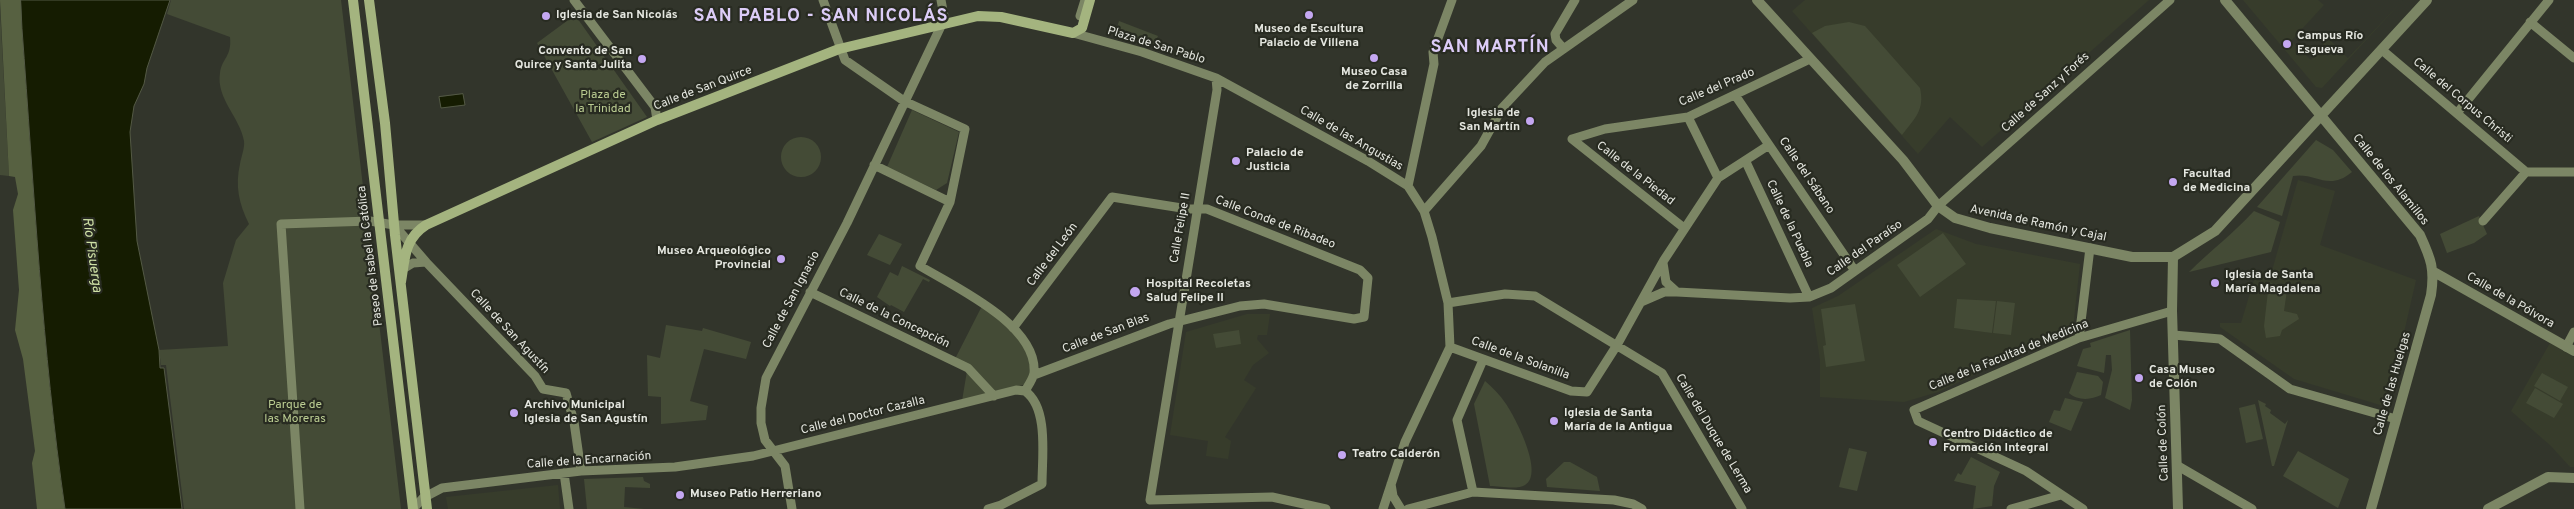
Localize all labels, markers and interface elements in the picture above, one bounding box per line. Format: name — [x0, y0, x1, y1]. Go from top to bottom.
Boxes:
district label: SAN PABLO - SAN NICOLÁS — [691, 6, 951, 28]
place label: Iglesia de San Nicolás — [556, 9, 678, 23]
marker: Museo de Escultura Palacio de Villena — [1303, 9, 1315, 21]
marker: Iglesia de San Nicolás — [540, 10, 552, 22]
place label: Museo de Escultura Palacio de Villena — [1254, 23, 1364, 51]
street label: Plaza de San Pablo — [1105, 24, 1207, 68]
place label: Campus Río Esgueva — [2297, 30, 2363, 58]
district label: SAN MARTÍN — [1429, 37, 1551, 59]
marker: Campus Río Esgueva — [2281, 38, 2293, 50]
place label: Convento de San Quirce y Santa Julita — [515, 45, 632, 73]
street label: Calle de Sanz y Forés — [1999, 50, 2093, 136]
marker: Museo Casa de Zorrilla — [1368, 52, 1380, 64]
marker: Convento de San Quirce y Santa Julita — [636, 53, 648, 65]
street label: Calle del Corpus Christi — [2409, 55, 2515, 147]
street label: Calle de San Quirce — [652, 64, 754, 114]
place label: Museo Casa de Zorrilla — [1341, 66, 1407, 94]
street label: Calle del Prado — [1677, 66, 1757, 110]
park label: Plaza de la Trinidad — [575, 89, 631, 117]
street label: Calle de las Angustias — [1297, 104, 1405, 174]
place label: Iglesia de San Martín — [1459, 107, 1520, 135]
marker: Iglesia de San Martín — [1524, 115, 1536, 127]
street label: Calle de los Alamillos — [2349, 131, 2431, 229]
street label: Calle del Sábano — [1775, 135, 1837, 217]
street label: Calle de la Piedad — [1593, 139, 1677, 209]
place label: Palacio de Justicia — [1246, 147, 1304, 175]
marker: Palacio de Justicia — [1230, 155, 1242, 167]
place label: Facultad de Medicina — [2183, 168, 2250, 196]
marker: Facultad de Medicina — [2167, 176, 2179, 188]
street label: Calle de la Puebla — [1762, 178, 1816, 270]
street label: Paseo de Isabel la Católica — [355, 185, 387, 327]
street label: Calle Felipe II — [1168, 192, 1194, 264]
street label: Calle Conde de Ribadeo — [1213, 193, 1337, 253]
street label: Avenida de Ramón y Cajal — [1969, 203, 2107, 245]
water label: Río Pisuerga — [77, 216, 105, 294]
street label: Calle del Paraíso — [1825, 218, 1905, 280]
street label: Calle del León — [1024, 220, 1082, 290]
place label: Museo Arqueológico Provincial — [657, 245, 771, 273]
street label: Calle de San Ignacio — [760, 249, 824, 351]
marker: Museo Arqueológico Provincial — [775, 253, 787, 265]
place label: Iglesia de Santa María Magdalena — [2225, 269, 2320, 297]
street label: Calle de la Pólvora — [2464, 270, 2556, 332]
marker: Iglesia de Santa María Magdalena — [2209, 277, 2221, 289]
place label: Hospital Recoletas Salud Felipe II — [1146, 278, 1251, 306]
marker: Hospital Recoletas Salud Felipe II — [1128, 285, 1142, 299]
street label: Calle de la Concepción — [836, 286, 952, 352]
street label: Calle de San Agustín — [466, 287, 552, 377]
street label: Calle de San Blas — [1061, 311, 1151, 357]
street label: Calle de la Facultad de Medicina — [1927, 317, 2091, 395]
street label: Calle de las Huelgas — [2371, 331, 2415, 437]
street label: Calle de la Solanilla — [1469, 335, 1571, 383]
place label: Casa Museo de Colón — [2149, 364, 2215, 392]
street label: Calle del Duque de Lerma — [1672, 372, 1754, 496]
marker: Casa Museo de Colón — [2133, 372, 2145, 384]
street label: Calle del Doctor Cazalla — [800, 394, 926, 438]
park label: Parque de las Moreras — [264, 399, 326, 427]
place label: Archivo Municipal Iglesia de San Agustín — [524, 399, 648, 427]
street label: Calle de Colón — [2155, 404, 2173, 482]
marker: Archivo Municipal Iglesia de San Agustín — [508, 407, 520, 419]
place label: Iglesia de Santa María de la Antigua — [1564, 407, 1672, 435]
marker: Iglesia de Santa María de la Antigua — [1548, 415, 1560, 427]
place label: Centro Didáctico de Formación Integral — [1943, 428, 2053, 456]
marker: Centro Didáctico de Formación Integral — [1927, 436, 1939, 448]
place label: Teatro Calderón — [1352, 448, 1440, 462]
street label: Calle de la Encarnación — [526, 449, 652, 473]
marker: Teatro Calderón — [1336, 449, 1348, 461]
place label: Museo Patio Herreriano — [690, 488, 822, 502]
marker: Museo Patio Herreriano — [674, 489, 686, 501]

